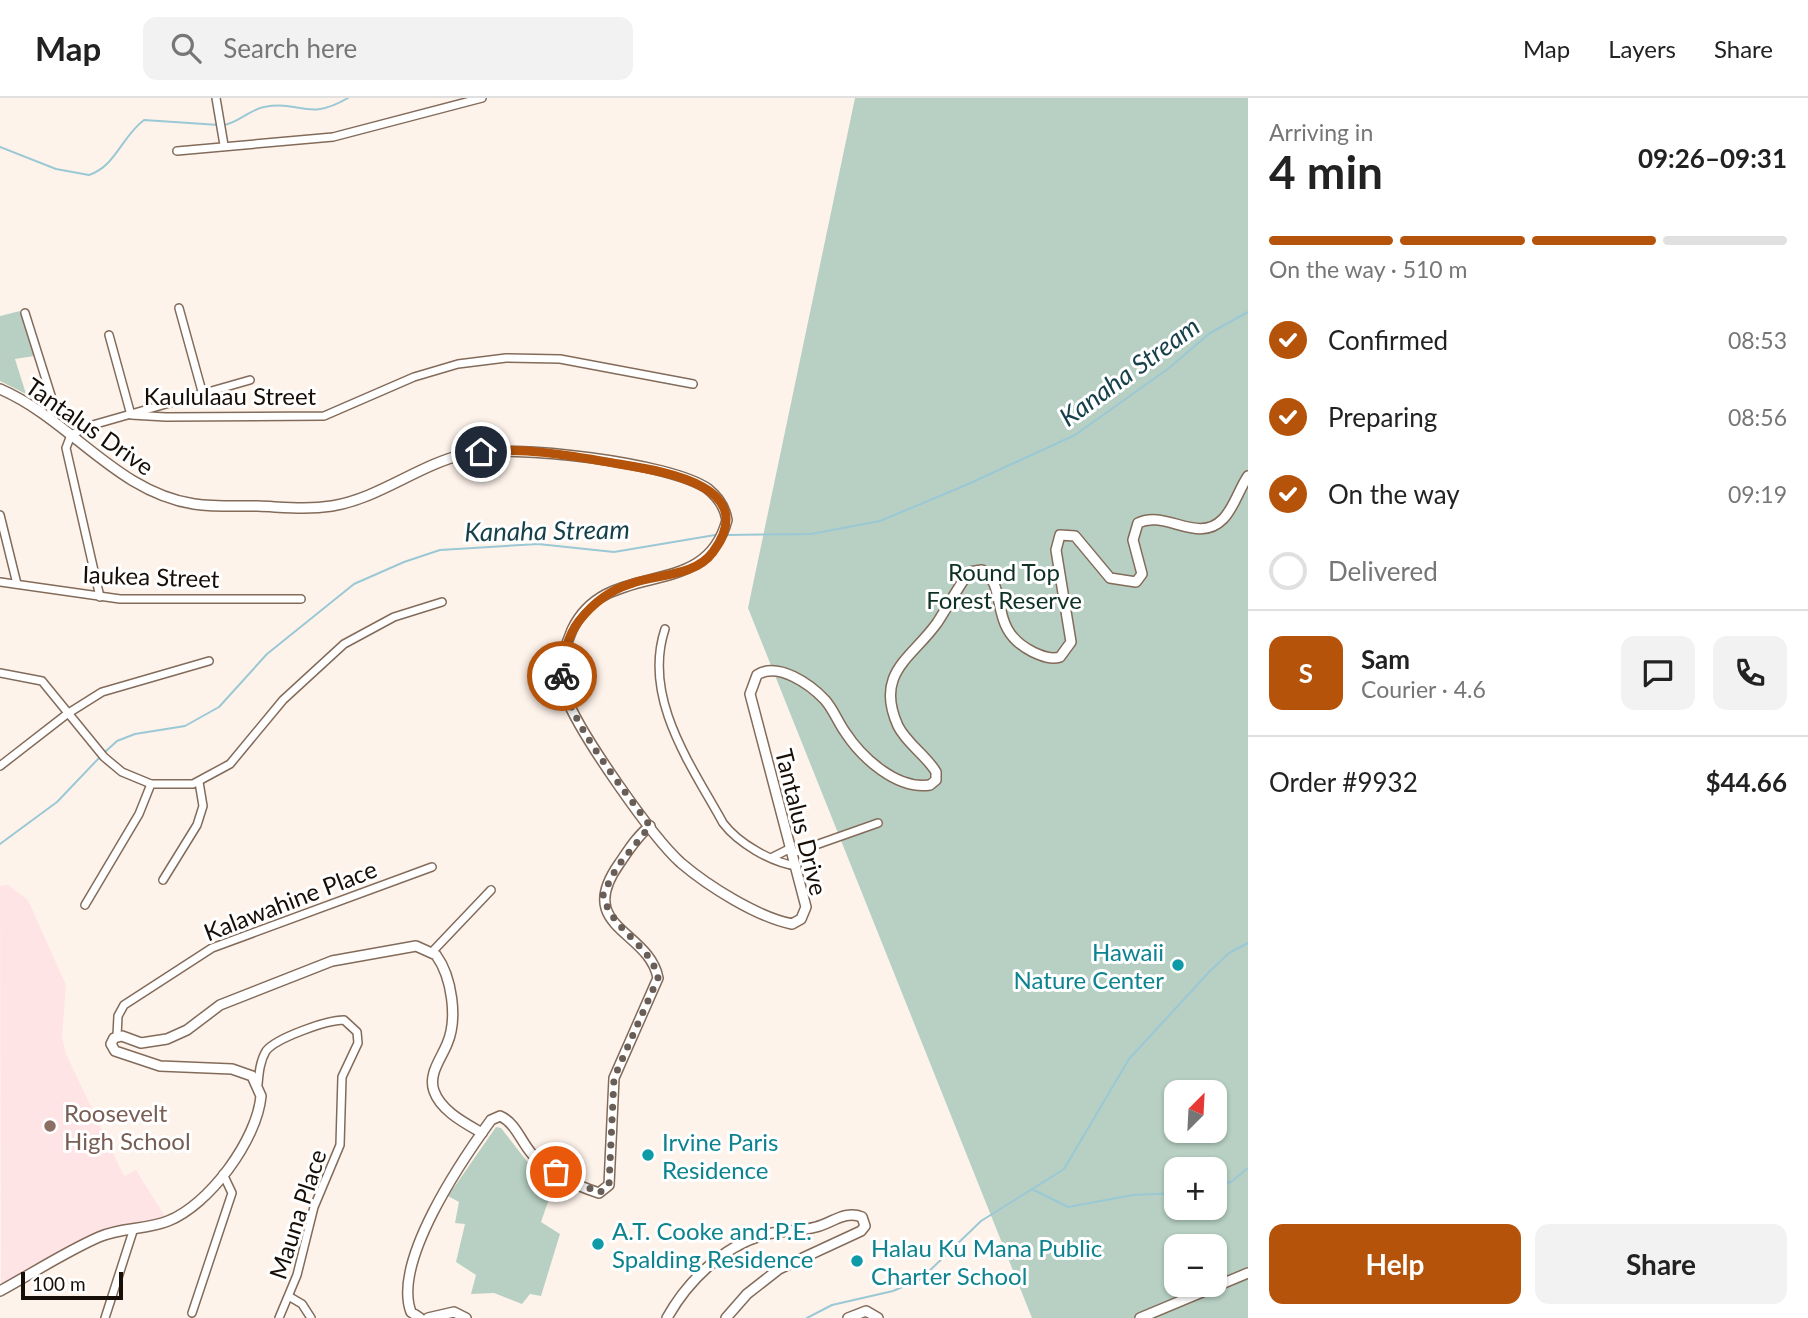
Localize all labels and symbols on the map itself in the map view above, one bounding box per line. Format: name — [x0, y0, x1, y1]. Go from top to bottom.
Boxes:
water label: Kanaha Stream — [1053, 309, 1205, 433]
street label: Tantalus Drive — [20, 371, 160, 481]
street label: Kaululaau Street — [144, 381, 317, 410]
pin — [451, 422, 511, 482]
water label: Kanaha Stream — [464, 513, 630, 547]
park label: Round Top Forest Reserve — [926, 557, 1082, 614]
street label: Iaukea Street — [82, 559, 220, 593]
courier — [527, 641, 597, 711]
street label: Tantalus Drive — [770, 746, 834, 898]
street label: Kalawahine Place — [199, 854, 381, 946]
place label: Hawaii Nature Center — [1014, 937, 1164, 994]
marker: Hawaii Nature Center — [1170, 957, 1186, 973]
north arrow — [1164, 1080, 1227, 1143]
place label: Roosevelt High School — [64, 1098, 191, 1155]
marker: Roosevelt High School — [42, 1118, 58, 1134]
place label: Irvine Paris Residence — [662, 1127, 778, 1184]
pin — [526, 1142, 586, 1202]
street label: Mauna Place — [262, 1146, 332, 1282]
marker: Irvine Paris Residence — [640, 1147, 656, 1163]
place label: A.T. Cooke and P.E. Spalding Residence — [612, 1216, 814, 1273]
place label: Halau Ku Mana Public Charter School — [871, 1233, 1102, 1290]
marker: A.T. Cooke and P.E. Spalding Residence — [590, 1236, 606, 1252]
marker: Halau Ku Mana Public Charter School — [849, 1253, 865, 1269]
scale bar — [21, 1269, 122, 1301]

